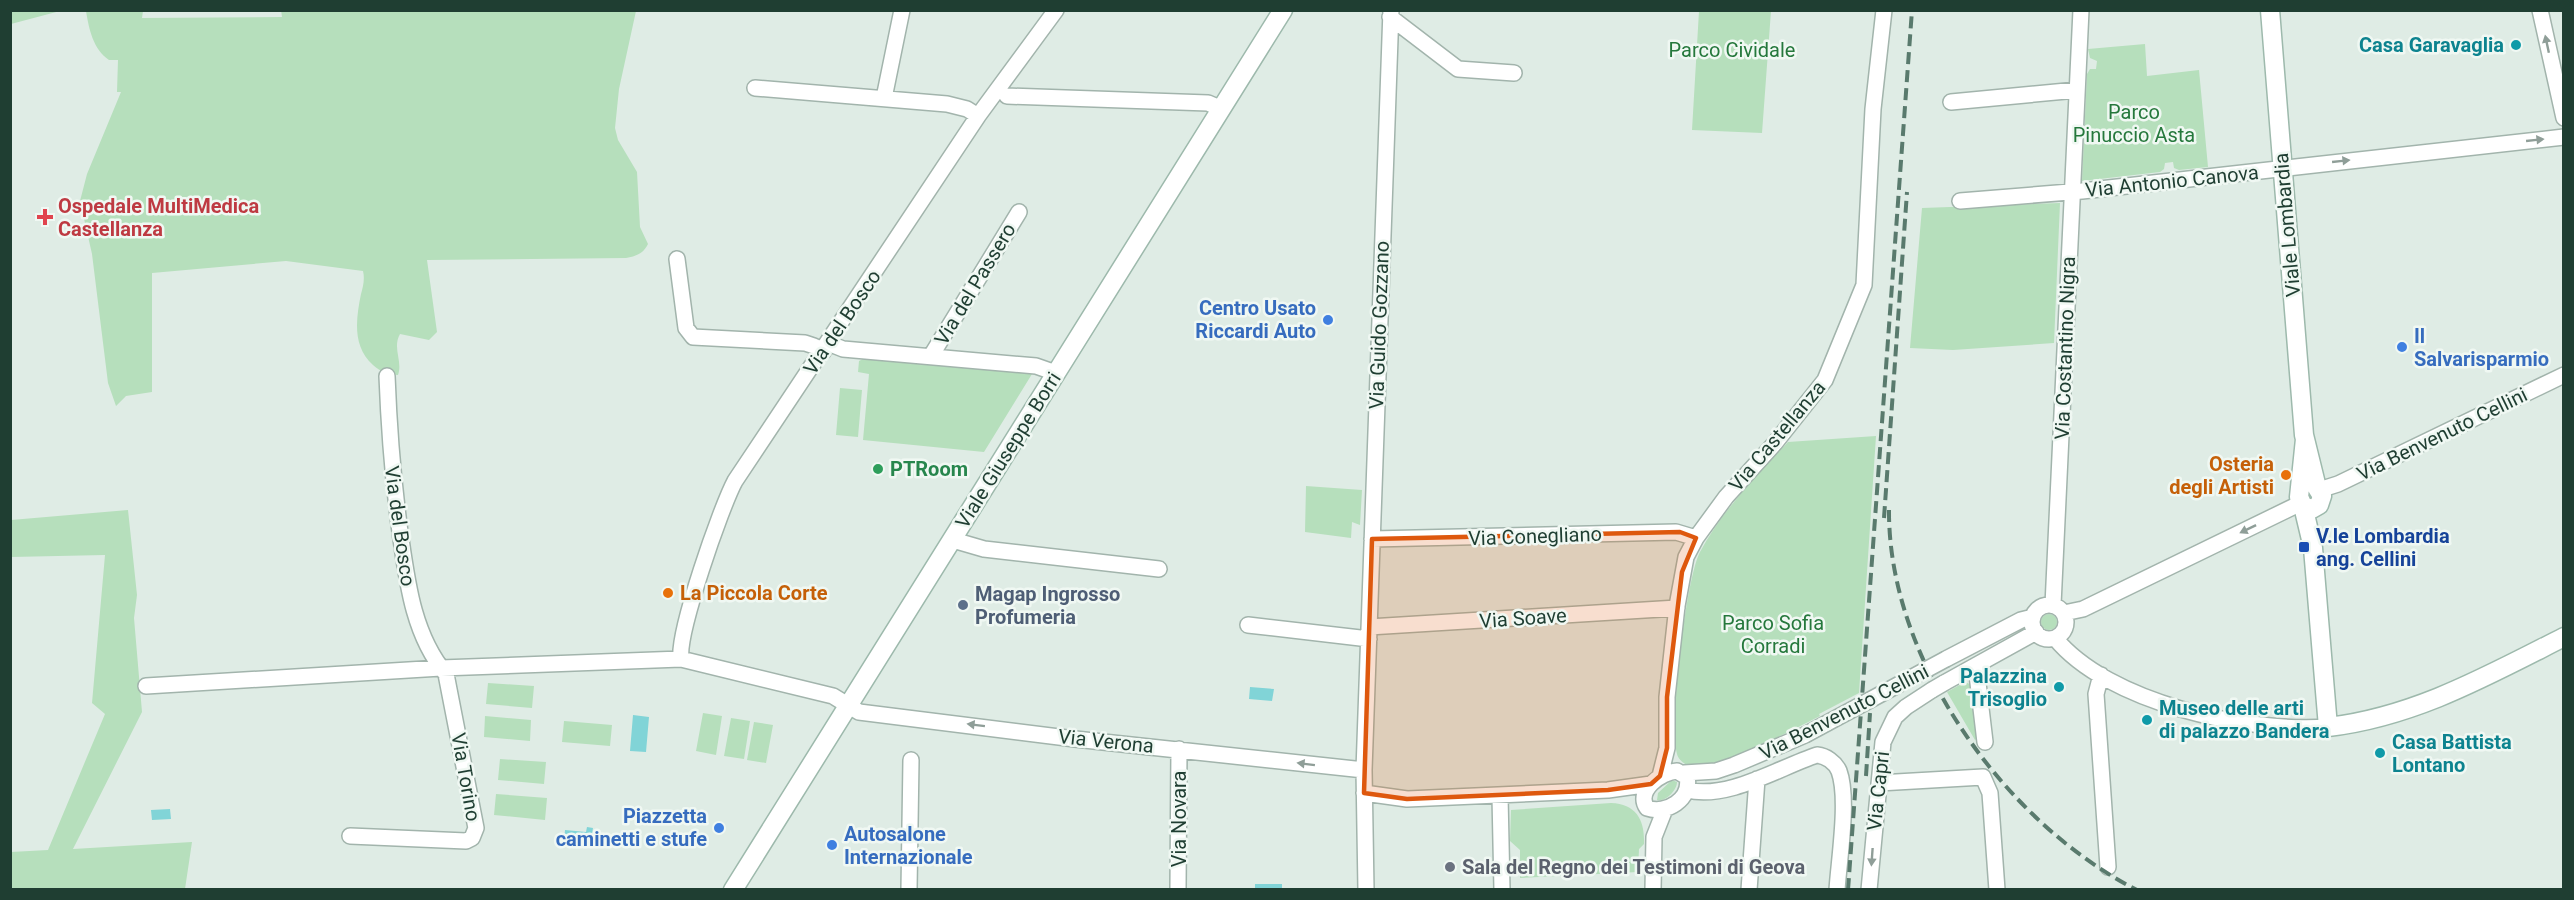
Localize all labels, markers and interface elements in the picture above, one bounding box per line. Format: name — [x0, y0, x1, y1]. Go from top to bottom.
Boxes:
place label: Casa Garavaglia — [2359, 33, 2504, 57]
one-way arrow — [2542, 34, 2551, 53]
park label: Parco Cividale — [1669, 38, 1795, 62]
marker: Casa Garavaglia — [2509, 38, 2523, 52]
park label: Parco Pinuccio Asta — [2073, 100, 2195, 147]
one-way arrow — [2525, 135, 2544, 145]
street label: Viale Lombardia — [2269, 152, 2305, 298]
one-way arrow — [2331, 157, 2350, 166]
street label: Via Antonio Canova — [2084, 160, 2260, 202]
place label: Ospedale MultiMedica Castellanza — [58, 194, 259, 241]
marker: Ospedale MultiMedica Castellanza — [36, 208, 54, 226]
street label: Via del Passero — [929, 219, 1021, 349]
street label: Via Guido Gozzano — [1364, 240, 1394, 410]
street label: Via Costantino Nigra — [2050, 256, 2080, 440]
street label: Via del Bosco — [798, 265, 886, 379]
place label: Centro Usato Riccardi Auto — [1195, 296, 1316, 343]
marker: Centro Usato Riccardi Auto — [1321, 313, 1335, 327]
place label: Il Salvarisparmio — [2414, 324, 2549, 371]
marker: Il Salvarisparmio — [2395, 340, 2409, 354]
street label: Viale Giuseppe Borri — [950, 367, 1066, 533]
street label: Via Castellanza — [1724, 376, 1830, 496]
street label: Via Benvenuto Cellini — [2353, 382, 2531, 486]
place label: Osteria degli Artisti — [2169, 452, 2274, 499]
place label: PTRoom — [890, 457, 968, 481]
marker: PTRoom — [871, 462, 885, 476]
street label: Via del Bosco — [380, 464, 420, 588]
marker: Osteria degli Artisti — [2279, 468, 2293, 482]
street label: Via Conegliano — [1468, 522, 1602, 550]
one-way arrow — [2240, 524, 2257, 533]
place label: V.le Lombardia ang. Cellini — [2316, 524, 2450, 571]
marker: V.le Lombardia ang. Cellini — [2297, 540, 2311, 554]
place label: La Piccola Corte — [680, 581, 828, 605]
place label: Magap Ingrosso Profumeria — [975, 582, 1120, 629]
marker: La Piccola Corte — [661, 586, 675, 600]
marker: Magap Ingrosso Profumeria — [956, 598, 970, 612]
street label: Via Soave — [1478, 603, 1568, 633]
park label: Parco Sofia Corradi — [1722, 611, 1824, 658]
street label: Via Benvenuto Cellini — [1755, 659, 1933, 765]
place label: Palazzina Trisoglio — [1960, 664, 2047, 711]
marker: Palazzina Trisoglio — [2052, 680, 2066, 694]
place label: Museo delle arti di palazzo Bandera — [2159, 696, 2330, 743]
marker: Museo delle arti di palazzo Bandera — [2140, 713, 2154, 727]
one-way arrow — [967, 720, 986, 730]
street label: Via Verona — [1057, 724, 1155, 758]
place label: Casa Battista Lontano — [2392, 730, 2512, 777]
street label: Via Torino — [446, 731, 486, 823]
marker: Casa Battista Lontano — [2373, 746, 2387, 760]
street label: Via Capri — [1862, 750, 1894, 832]
one-way arrow — [1297, 759, 1316, 769]
street label: Via Novara — [1167, 771, 1191, 867]
place label: Piazzetta caminetti e stufe — [556, 804, 707, 851]
marker: Piazzetta caminetti e stufe — [712, 821, 726, 835]
place label: Autosalone Internazionale — [844, 822, 973, 869]
marker: Autosalone Internazionale — [825, 838, 839, 852]
one-way arrow — [1867, 847, 1877, 866]
place label: Sala del Regno dei Testimoni di Geova — [1462, 855, 1805, 879]
marker: Sala del Regno dei Testimoni di Geova — [1443, 860, 1457, 874]

